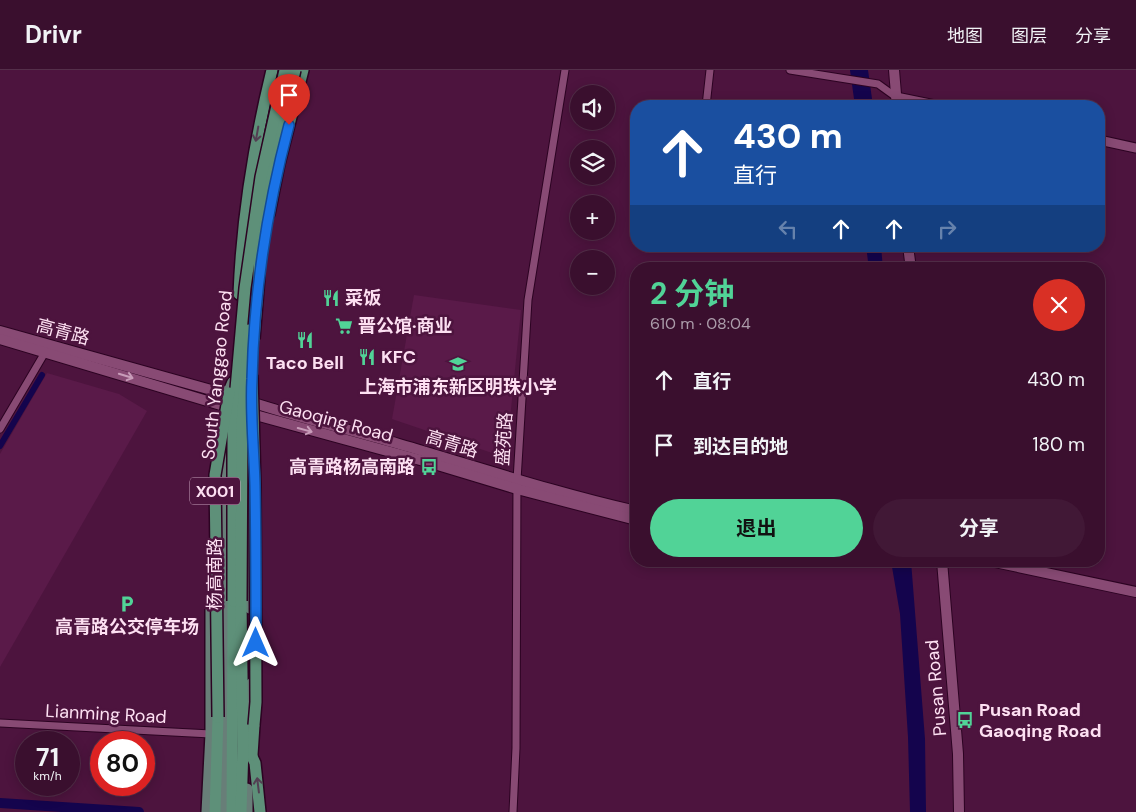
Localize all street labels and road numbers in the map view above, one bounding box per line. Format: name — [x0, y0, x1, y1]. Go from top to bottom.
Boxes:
street label: South Yanggao Road — [196, 289, 238, 461]
street label: 高青路 — [34, 313, 92, 351]
street label: Gaoqing Road — [276, 394, 396, 448]
street label: 盛苑路 — [490, 411, 518, 467]
street label: 高青路 — [423, 425, 481, 463]
road number: X001 — [190, 478, 240, 504]
street label: 杨高南路 — [203, 538, 227, 610]
street label: Pusan Road — [920, 639, 952, 737]
street label: Lianming Road — [45, 699, 167, 729]

